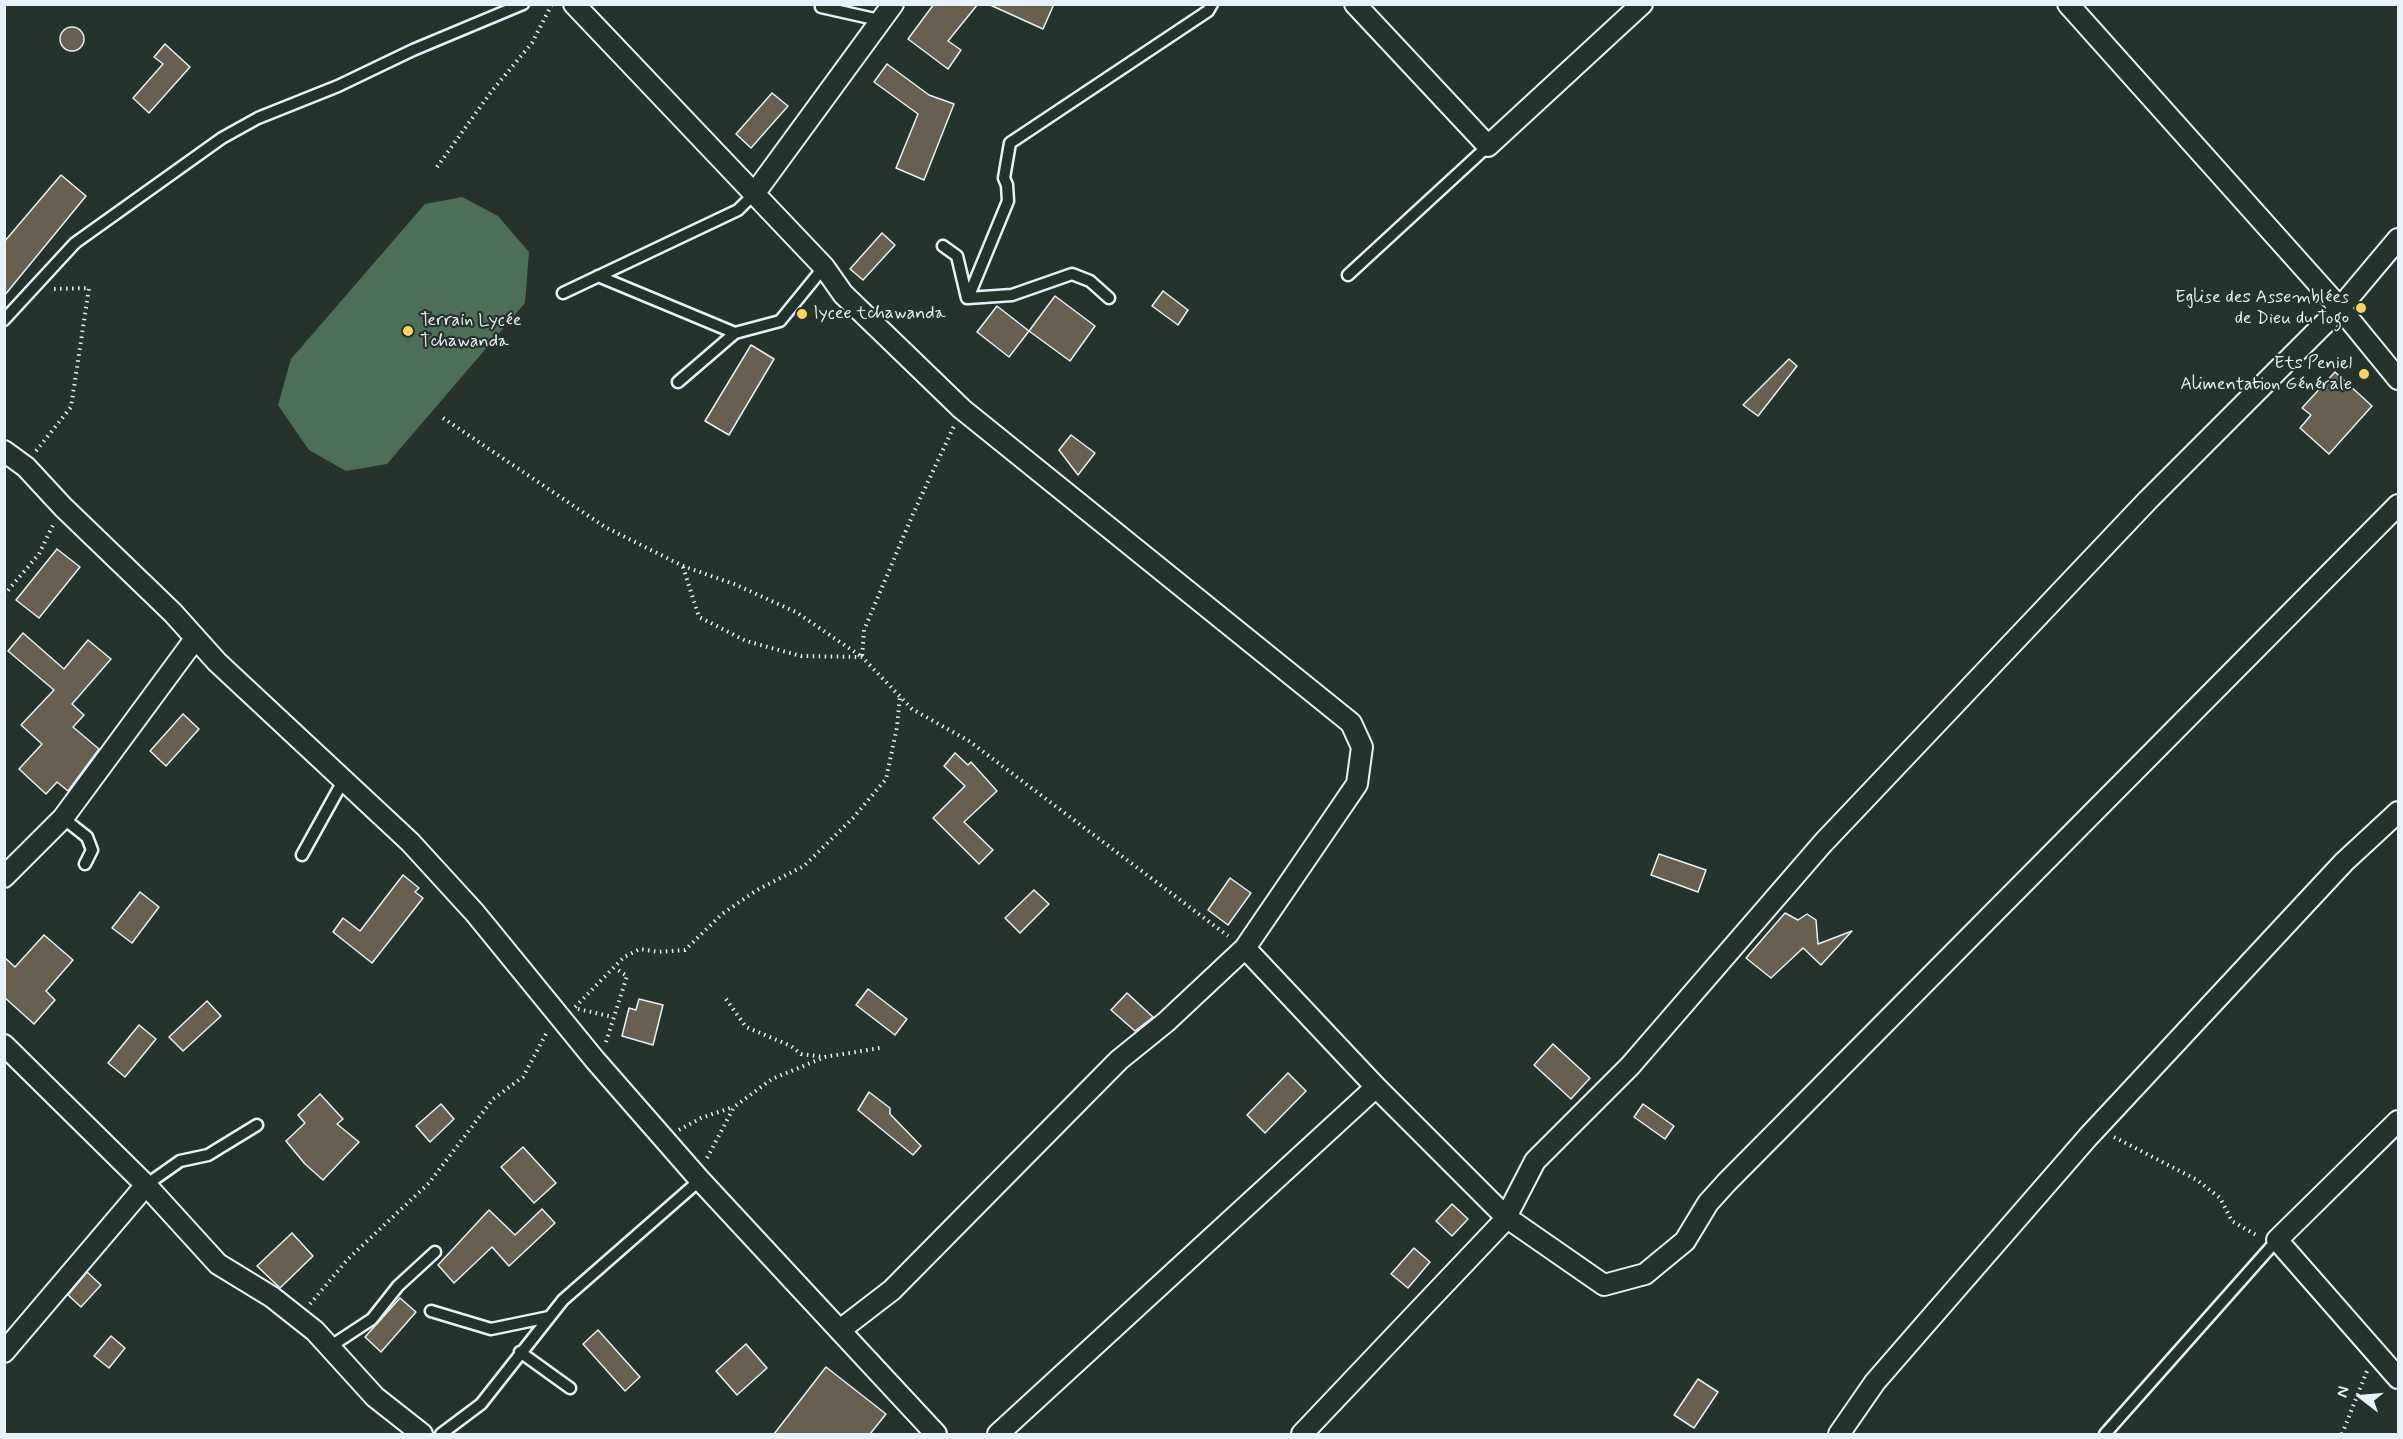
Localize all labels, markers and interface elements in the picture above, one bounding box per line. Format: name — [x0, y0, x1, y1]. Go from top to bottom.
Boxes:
place label: Eglise des Assemblées de Dieu du Togo — [2175, 287, 2349, 330]
marker: Eglise des Assemblées de Dieu du Togo — [2354, 301, 2368, 315]
place label: lycee tchawanda — [814, 303, 946, 325]
marker: lycee tchawanda — [795, 307, 809, 321]
place label: Terrain Lycée Tchawanda — [420, 310, 522, 352]
marker: Terrain Lycée Tchawanda — [401, 324, 415, 338]
place label: Ets Peniel Alimentation Générale — [2180, 353, 2352, 395]
marker: Ets Peniel Alimentation Générale — [2357, 367, 2371, 381]
north arrow — [2331, 1367, 2391, 1427]
text: N — [2332, 1384, 2355, 1400]

